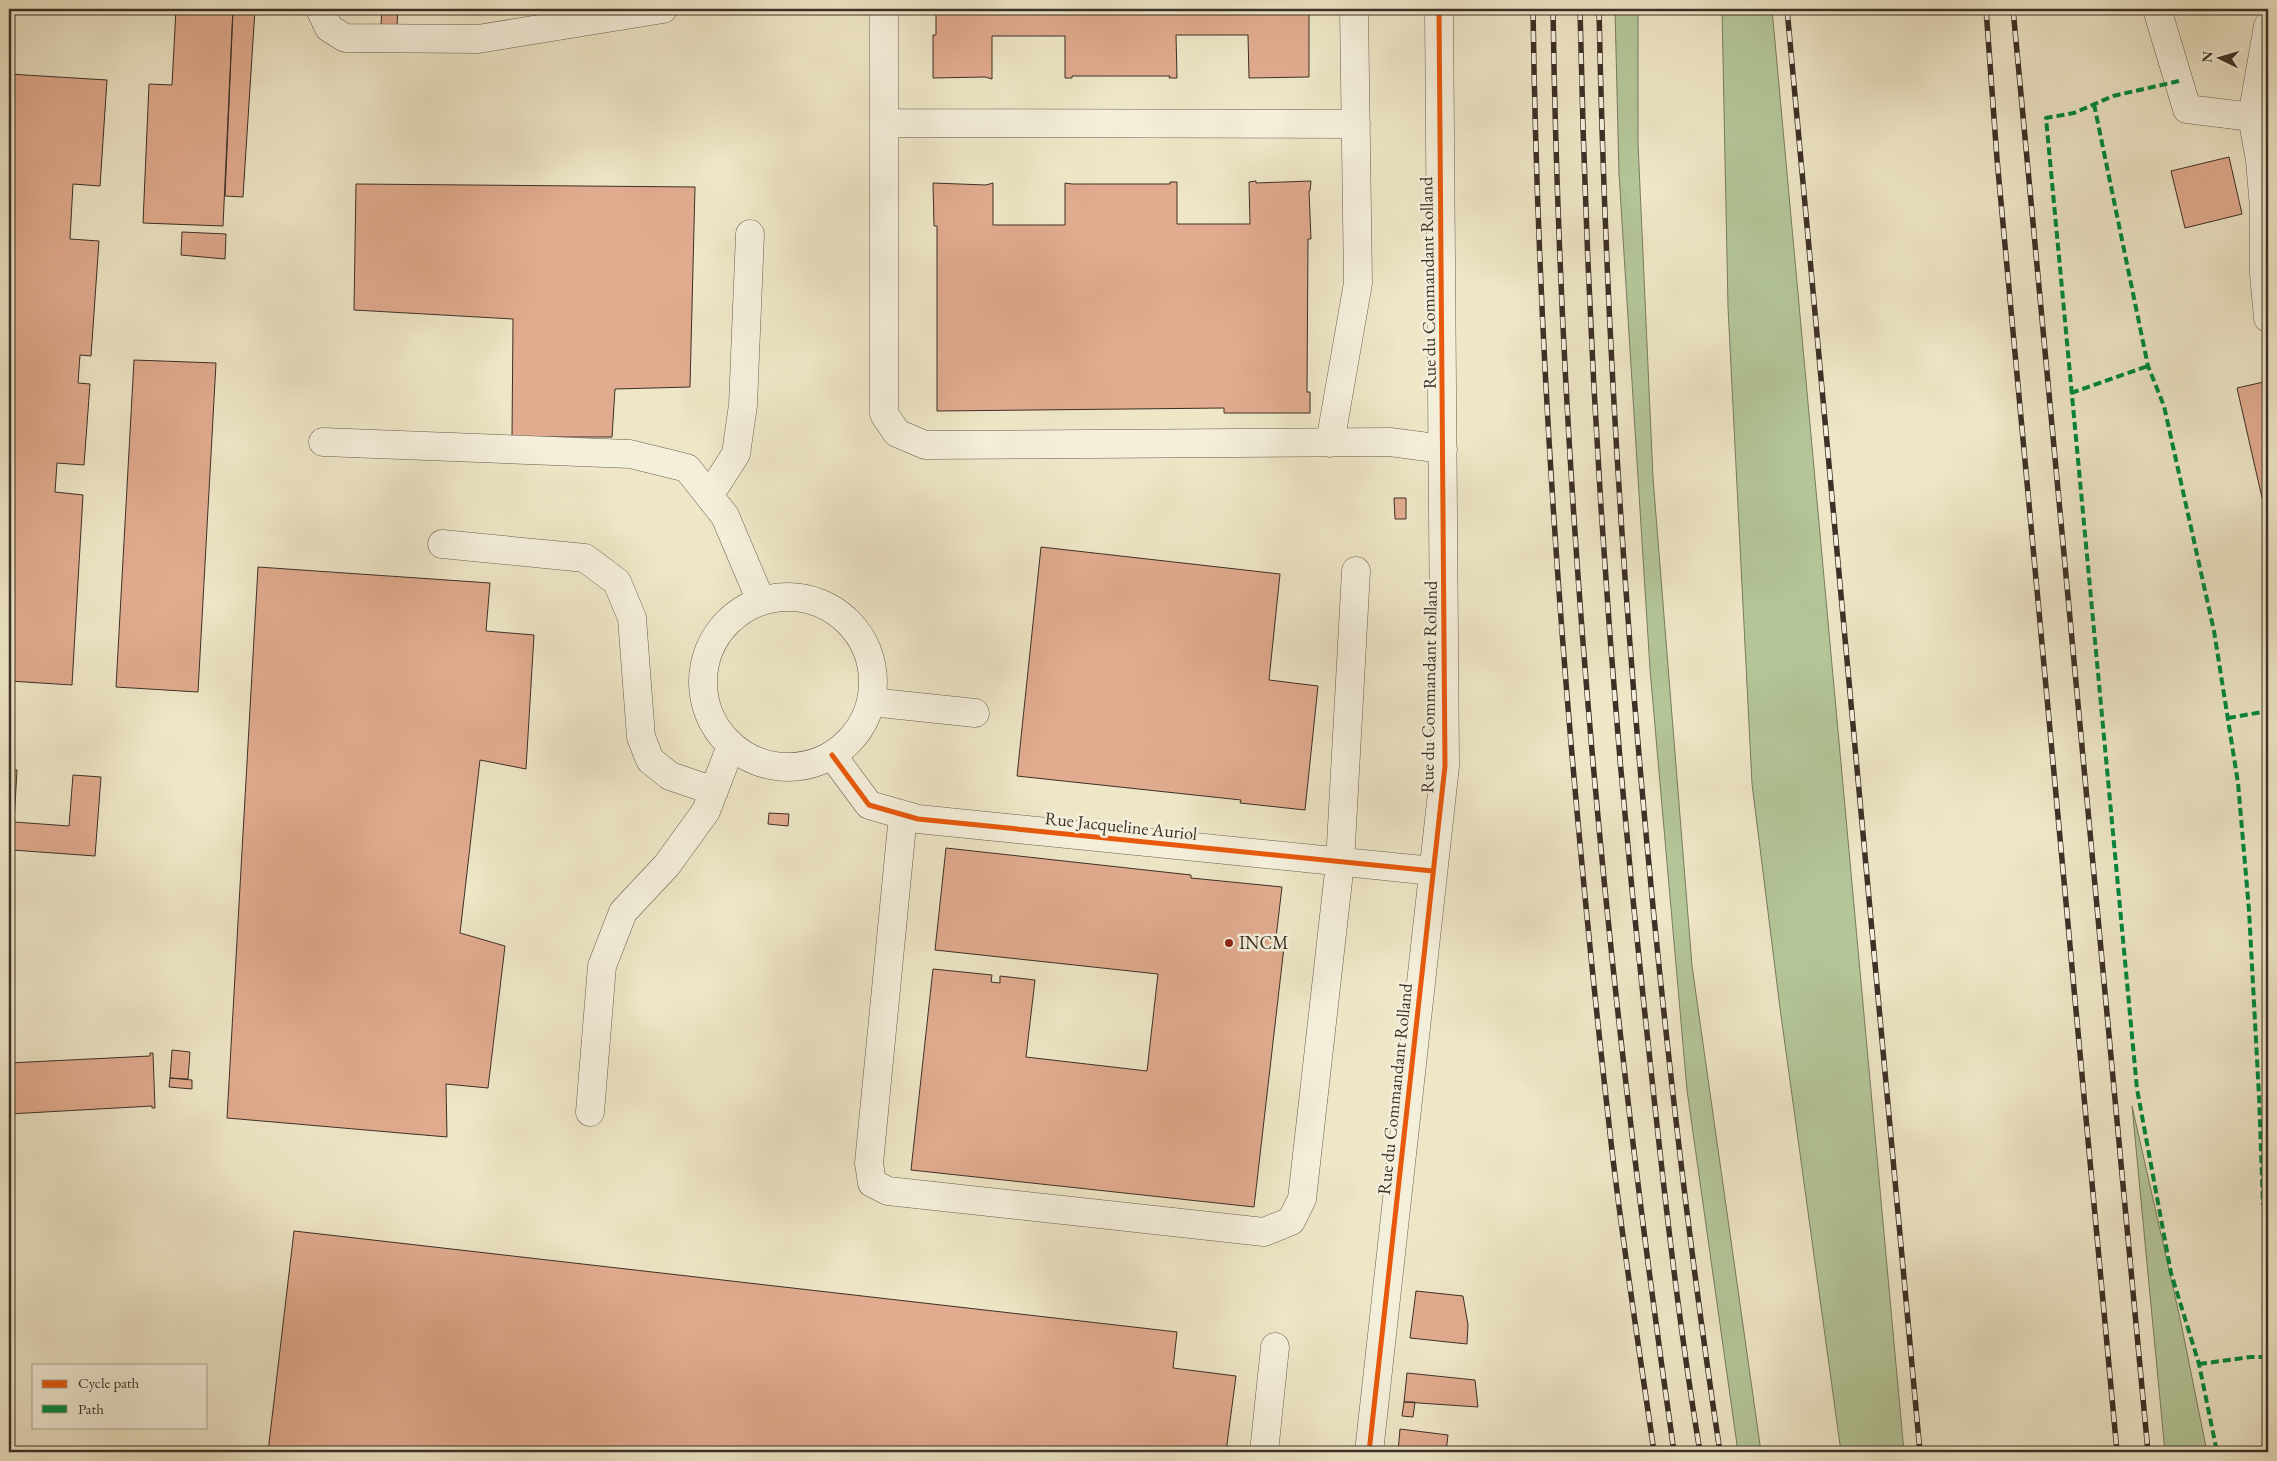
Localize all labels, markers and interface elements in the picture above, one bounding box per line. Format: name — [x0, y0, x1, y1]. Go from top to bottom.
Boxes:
north arrow — [2194, 32, 2244, 82]
text: N — [2198, 50, 2217, 63]
street label: Rue du Commandant Rolland — [1414, 176, 1441, 389]
street label: Rue du Commandant Rolland — [1415, 580, 1442, 793]
street label: Rue Jacqueline Auriol — [1044, 806, 1198, 845]
place label: INCM — [1239, 931, 1288, 954]
marker: INCM — [1223, 937, 1235, 949]
street label: Rue du Commandant Rolland — [1372, 981, 1417, 1196]
legend — [32, 1364, 208, 1428]
text: Cycle path — [78, 1373, 140, 1392]
text: Path — [78, 1399, 104, 1418]

